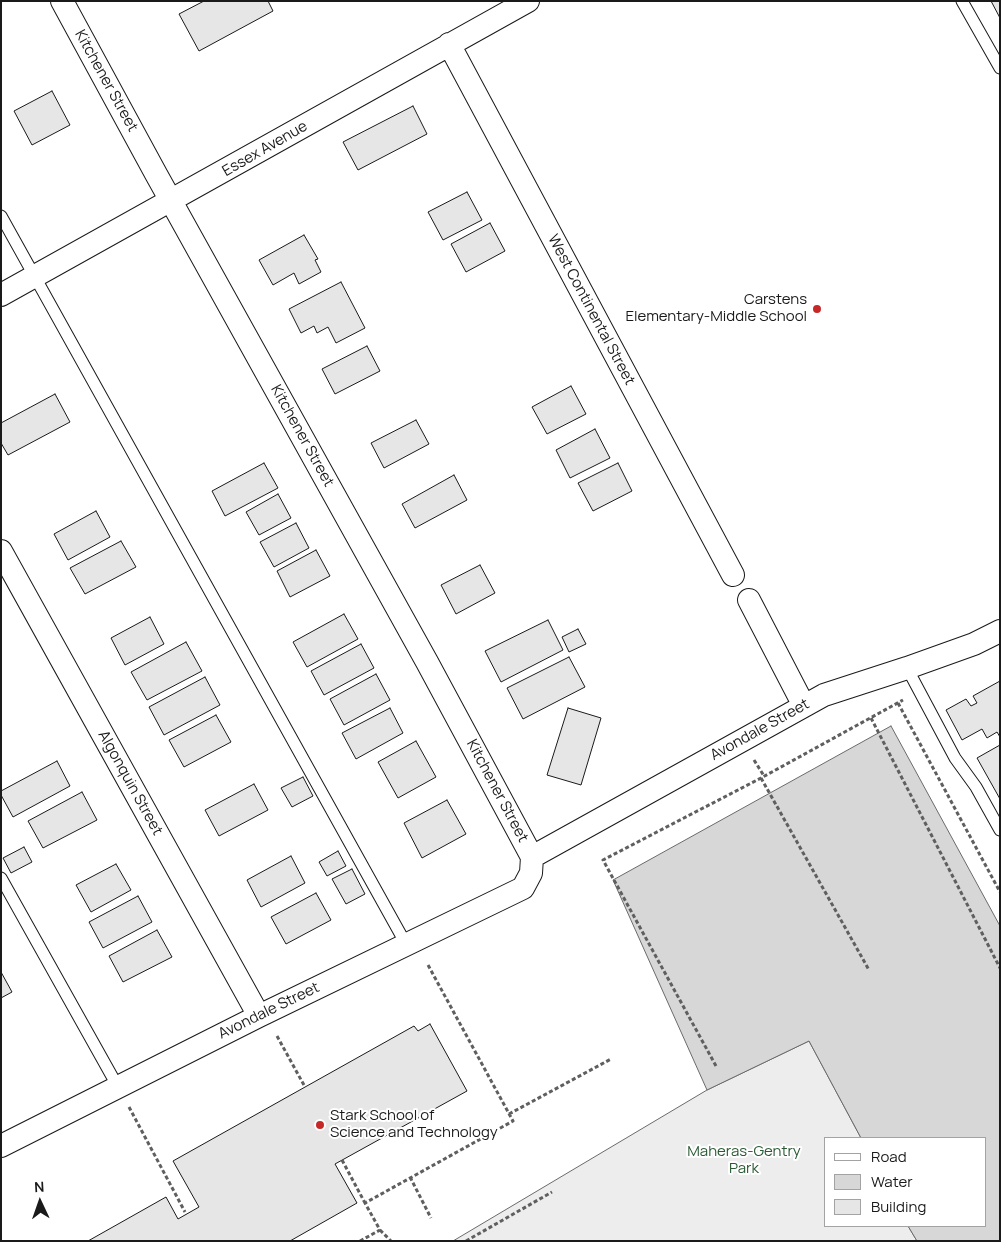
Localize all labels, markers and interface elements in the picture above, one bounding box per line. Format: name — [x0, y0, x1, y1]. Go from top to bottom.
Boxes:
street label: Kitchener Street — [71, 27, 141, 135]
street label: Essex Avenue — [219, 117, 311, 181]
street label: West Continental Street — [544, 232, 638, 388]
place label: Carstens Elementary-Middle School — [626, 291, 807, 326]
marker: Carstens Elementary-Middle School — [811, 303, 823, 315]
street label: Kitchener Street — [267, 382, 337, 490]
street label: Avondale Street — [707, 695, 813, 765]
street label: Algonquin Street — [94, 728, 166, 838]
street label: Kitchener Street — [462, 736, 532, 846]
street label: Avondale Street — [215, 979, 323, 1043]
place label: Stark School of Science and Technology — [330, 1107, 498, 1142]
marker: Stark School of Science and Technology — [314, 1119, 326, 1131]
legend — [824, 1137, 986, 1227]
park label: Maheras-Gentry Park — [687, 1143, 801, 1178]
text: Road — [871, 1146, 907, 1167]
text: Water — [871, 1171, 913, 1192]
north arrow — [15, 1177, 65, 1227]
text: N — [34, 1177, 45, 1196]
text: Building — [871, 1196, 926, 1217]

